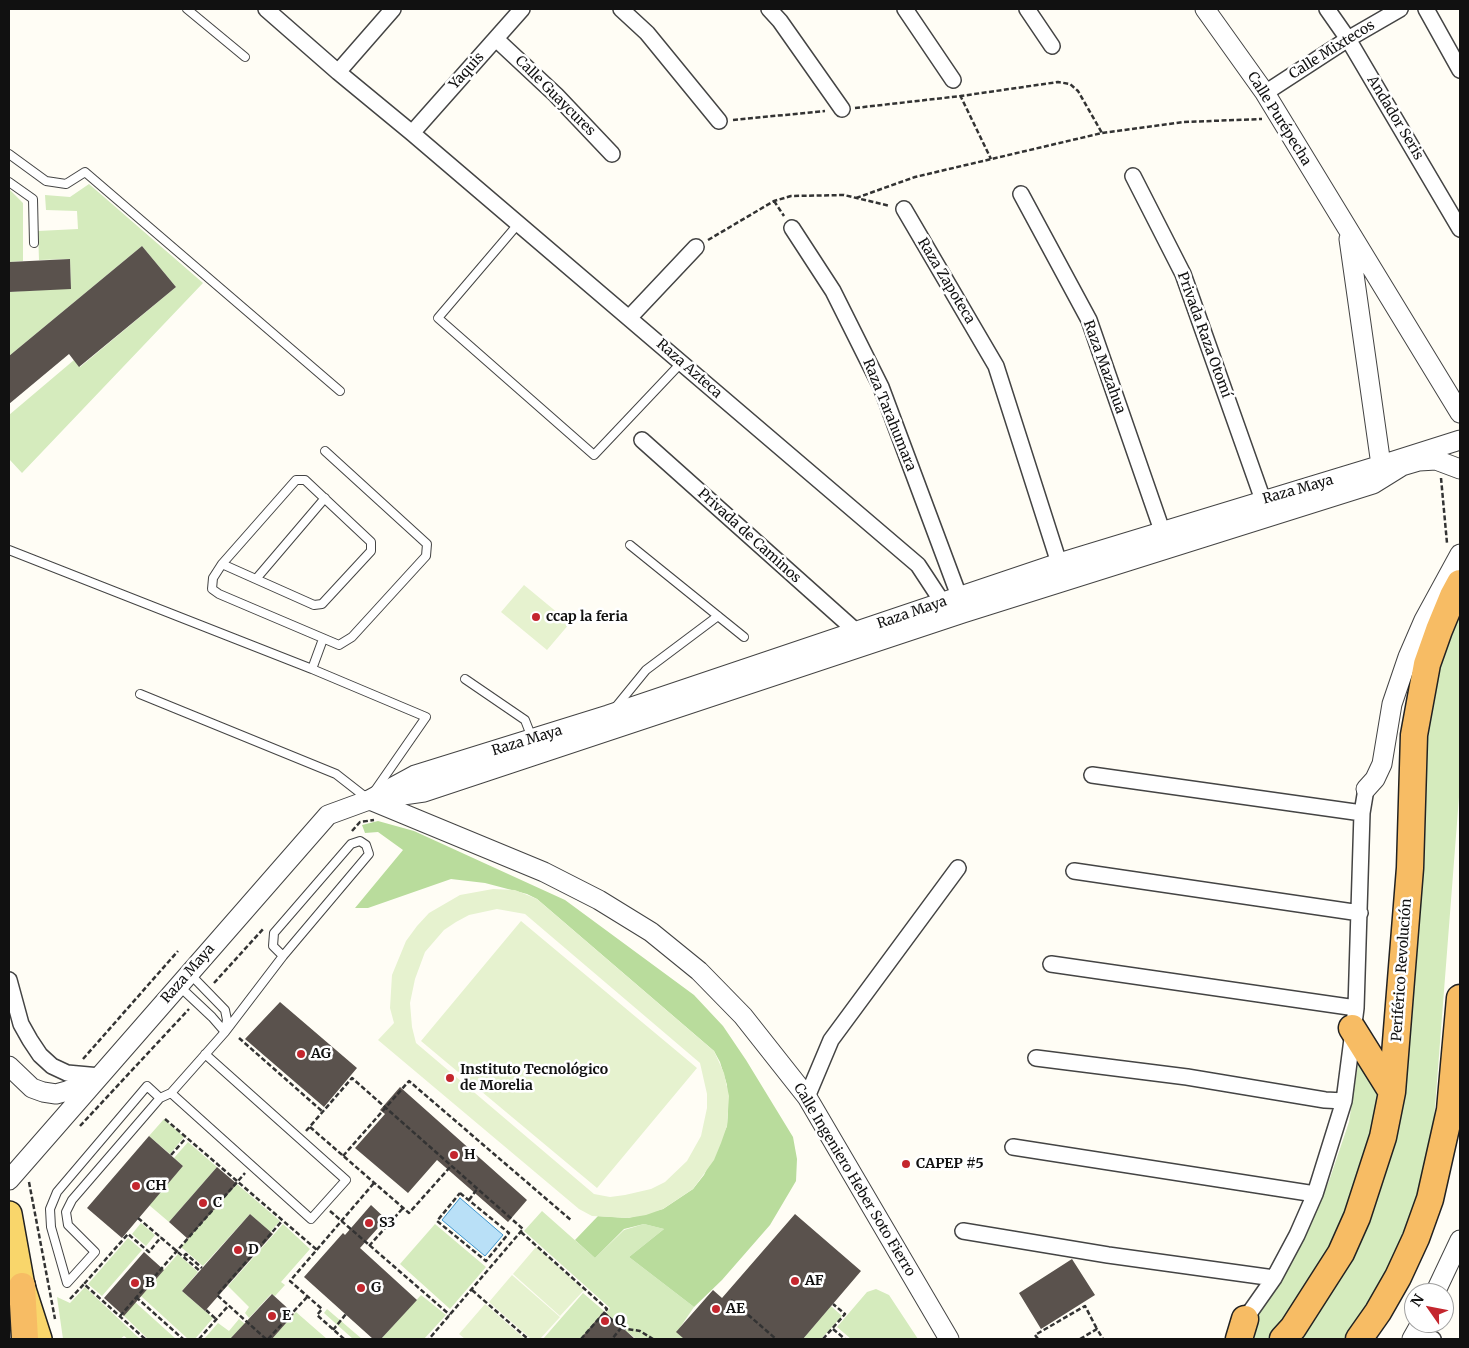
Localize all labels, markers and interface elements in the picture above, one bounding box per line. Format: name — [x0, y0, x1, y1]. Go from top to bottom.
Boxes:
street label: Calle Mixtecos — [1286, 17, 1378, 83]
street label: Yaquis — [446, 49, 488, 93]
street label: Calle Guaycures — [511, 52, 599, 140]
street label: Calle Purépecha — [1243, 69, 1315, 169]
street label: Andador Seris — [1363, 73, 1427, 163]
street label: Raza Zapoteca — [914, 235, 978, 327]
street label: Privada Raza Otomí — [1173, 270, 1235, 400]
street label: Raza Mazahua — [1079, 318, 1129, 416]
street label: Raza Azteca — [653, 336, 725, 402]
street label: Raza Tarahumara — [859, 356, 919, 474]
street label: Raza Maya — [1261, 472, 1335, 508]
street label: Privada de Caminos — [694, 485, 804, 587]
street label: Raza Maya — [875, 593, 949, 633]
place label: ccap la feria — [546, 609, 628, 625]
marker: ccap la feria — [530, 611, 542, 623]
street label: Raza Maya — [490, 722, 564, 760]
street label: Periférico Revolución — [1389, 898, 1415, 1042]
street label: Raza Maya — [158, 941, 218, 1007]
place label: AG — [311, 1046, 331, 1062]
marker: AG — [295, 1048, 307, 1060]
place label: Instituto Tecnológico de Morelia — [460, 1062, 608, 1094]
marker: Instituto Tecnológico de Morelia — [444, 1072, 456, 1084]
street label: Calle Ingeniero Heber Soto Fierro — [790, 1080, 918, 1280]
place label: H — [464, 1147, 476, 1163]
marker: H — [448, 1149, 460, 1161]
place label: CAPEP #5 — [916, 1156, 984, 1172]
marker: CAPEP #5 — [900, 1158, 912, 1170]
place label: CH — [146, 1178, 167, 1194]
marker: CH — [130, 1180, 142, 1192]
place label: C — [213, 1195, 222, 1211]
marker: C — [197, 1197, 209, 1209]
place label: S3 — [379, 1215, 395, 1231]
marker: S3 — [363, 1217, 375, 1229]
place label: D — [248, 1242, 259, 1258]
marker: D — [232, 1244, 244, 1256]
place label: AF — [805, 1273, 824, 1289]
place label: B — [145, 1275, 155, 1291]
marker: AF — [789, 1275, 801, 1287]
marker: B — [129, 1277, 141, 1289]
place label: G — [371, 1280, 381, 1296]
marker: G — [355, 1282, 367, 1294]
north arrow — [1404, 1283, 1454, 1333]
text: N — [1407, 1291, 1428, 1310]
place label: AE — [726, 1301, 745, 1317]
marker: AE — [710, 1303, 722, 1315]
place label: E — [282, 1308, 291, 1324]
marker: E — [266, 1310, 278, 1322]
place label: Q — [615, 1313, 625, 1329]
marker: Q — [599, 1315, 611, 1327]

